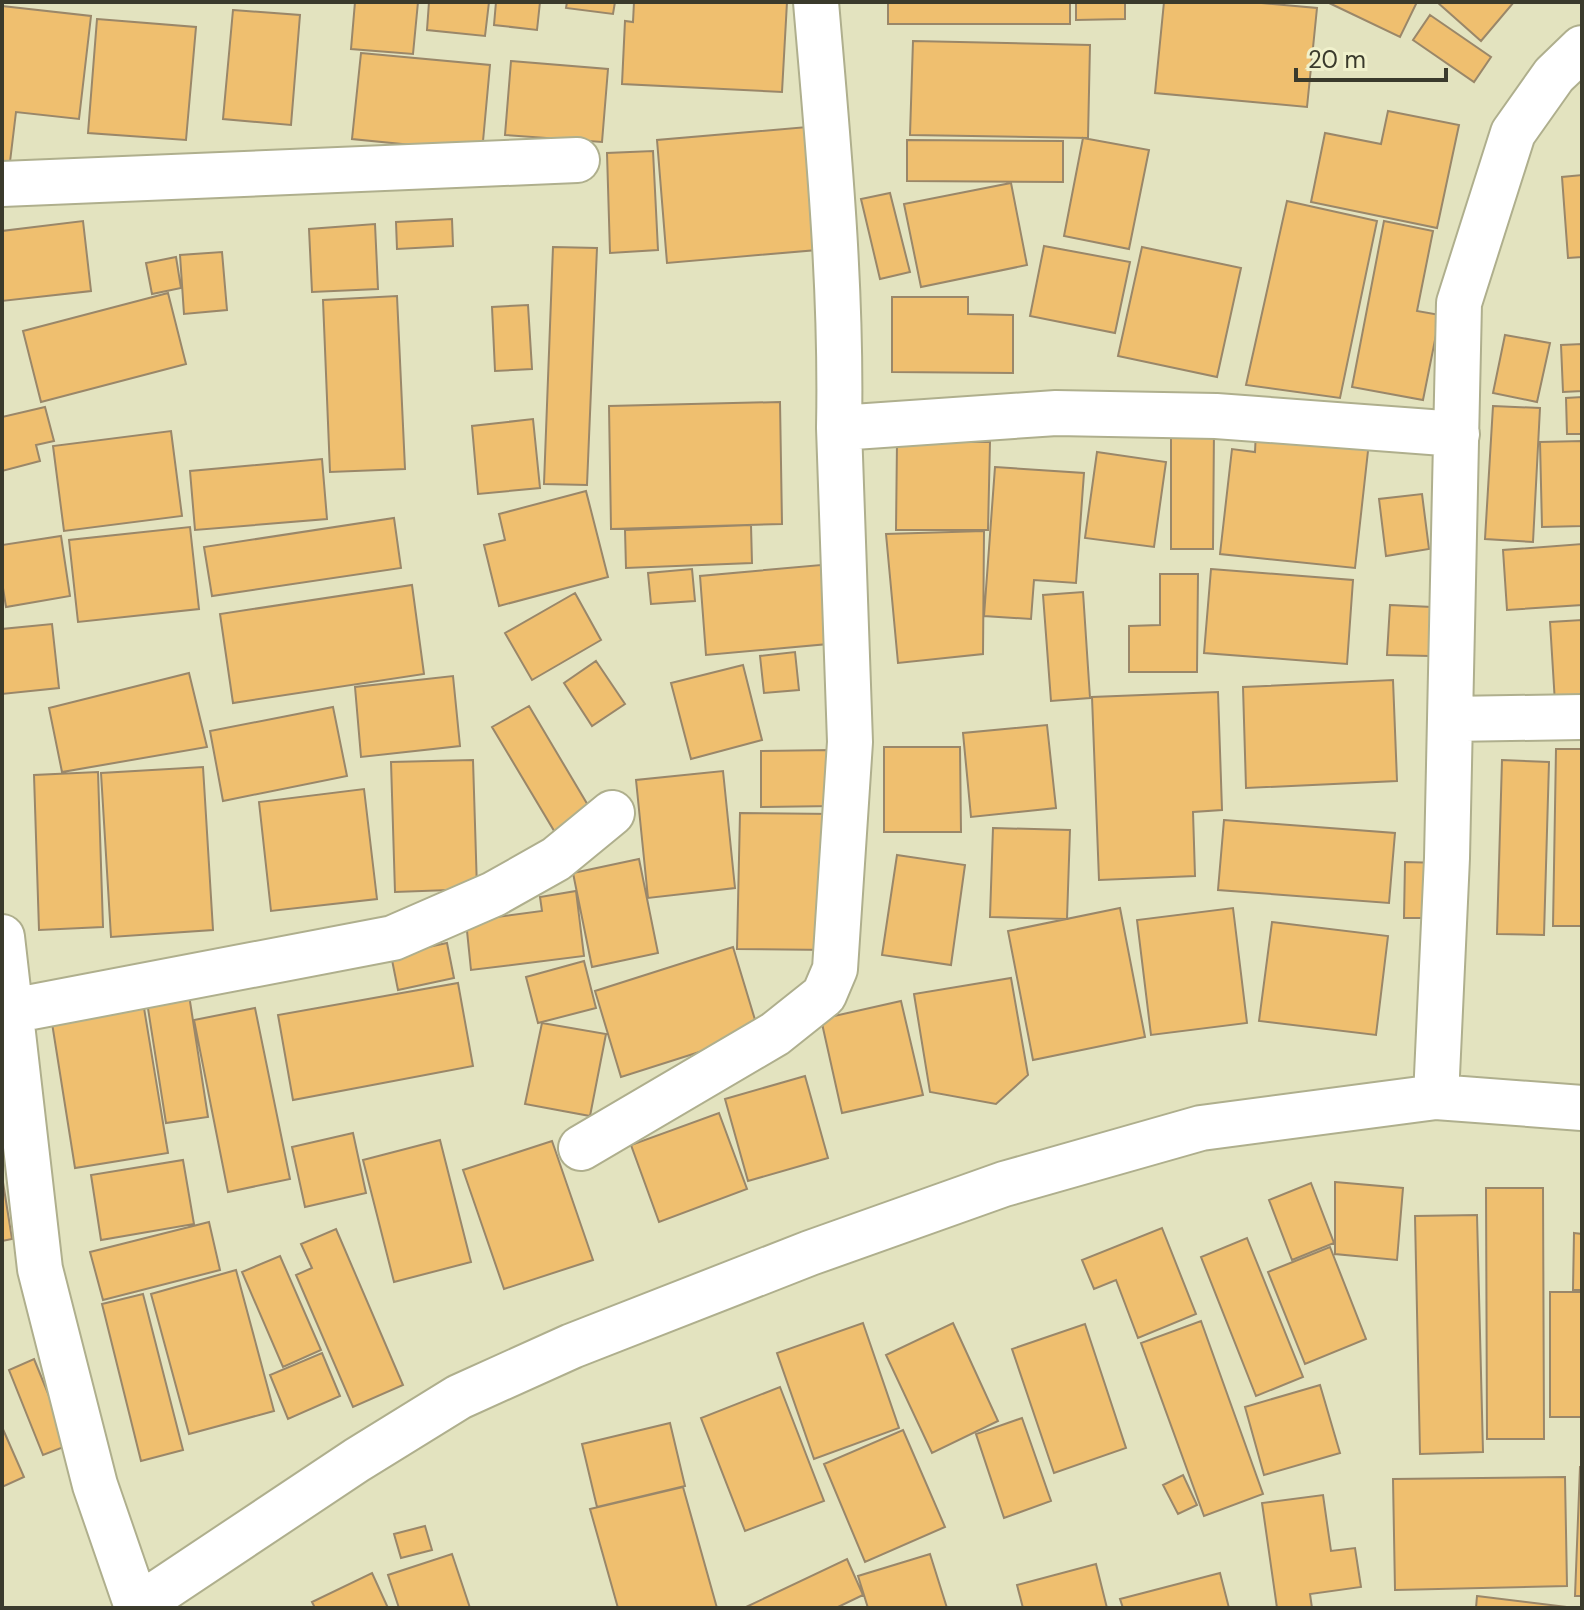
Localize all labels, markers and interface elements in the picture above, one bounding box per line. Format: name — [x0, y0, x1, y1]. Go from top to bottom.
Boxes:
scale bar — [1296, 32, 1446, 82]
text: 20 m — [1308, 44, 1366, 75]

